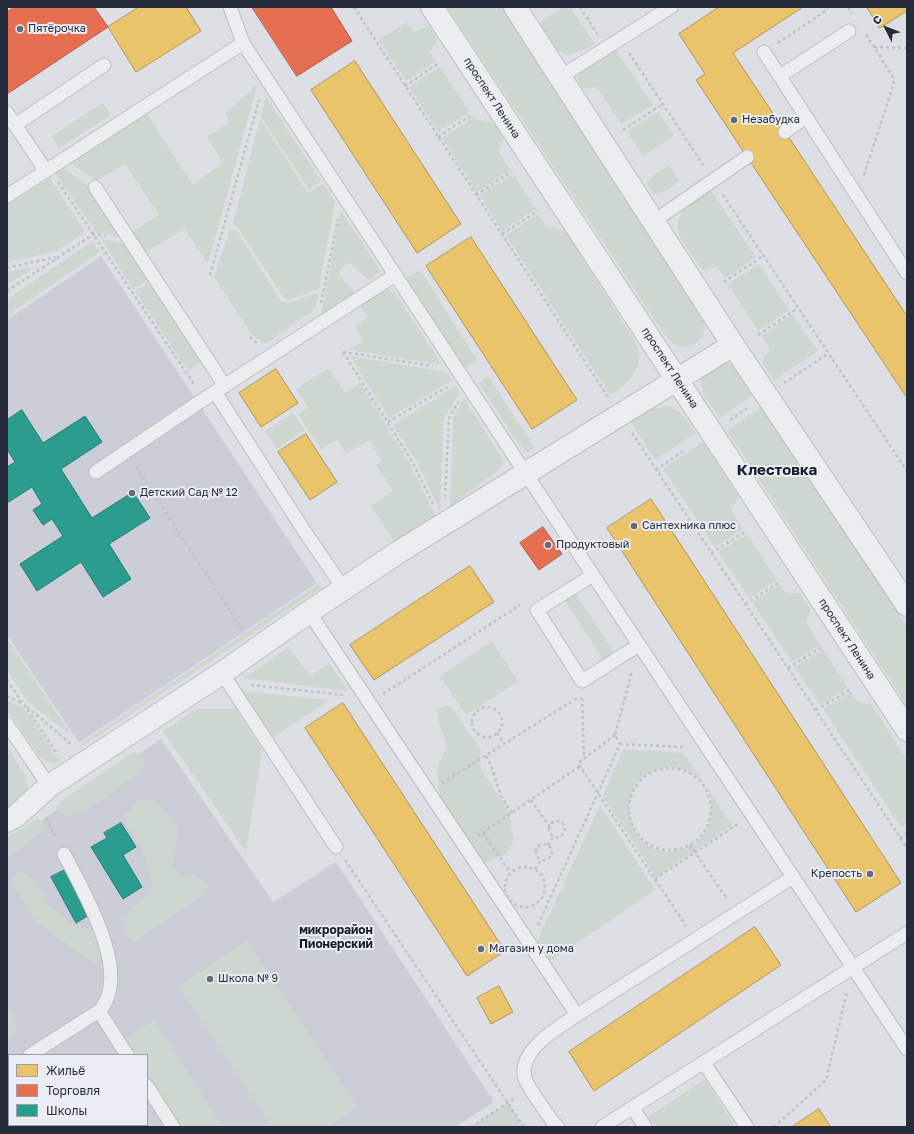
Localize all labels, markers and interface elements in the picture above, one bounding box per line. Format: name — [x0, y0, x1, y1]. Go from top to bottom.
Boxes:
north arrow — [866, 8, 906, 48]
text: С — [869, 12, 884, 27]
place label: Пятёрочка — [28, 22, 86, 36]
marker: Пятёрочка — [15, 24, 25, 34]
street label: проспект Ленина — [461, 55, 523, 141]
place label: Незабудка — [742, 113, 800, 127]
marker: Незабудка — [729, 115, 739, 125]
street label: проспект Ленина — [639, 325, 701, 411]
district label: Клестовка — [737, 461, 817, 479]
place label: Детский Сад № 12 — [140, 486, 238, 500]
marker: Детский Сад № 12 — [127, 488, 137, 498]
place label: Сантехника плюс — [642, 519, 736, 533]
marker: Сантехника плюс — [629, 521, 639, 531]
place label: Продуктовый — [556, 538, 629, 552]
marker: Продуктовый — [543, 540, 553, 550]
street label: проспект Ленина — [816, 596, 878, 682]
place label: Крепость — [811, 867, 862, 881]
marker: Крепость — [865, 869, 875, 879]
district label: микрорайон Пионерский — [299, 923, 373, 951]
place label: Магазин у дома — [489, 942, 574, 956]
marker: Магазин у дома — [476, 944, 486, 954]
place label: Школа № 9 — [218, 972, 278, 986]
marker: Школа № 9 — [205, 974, 215, 984]
legend — [8, 1054, 148, 1126]
text: Жильё — [46, 1063, 85, 1078]
text: Торговля — [46, 1083, 100, 1098]
text: Школы — [46, 1103, 87, 1118]

